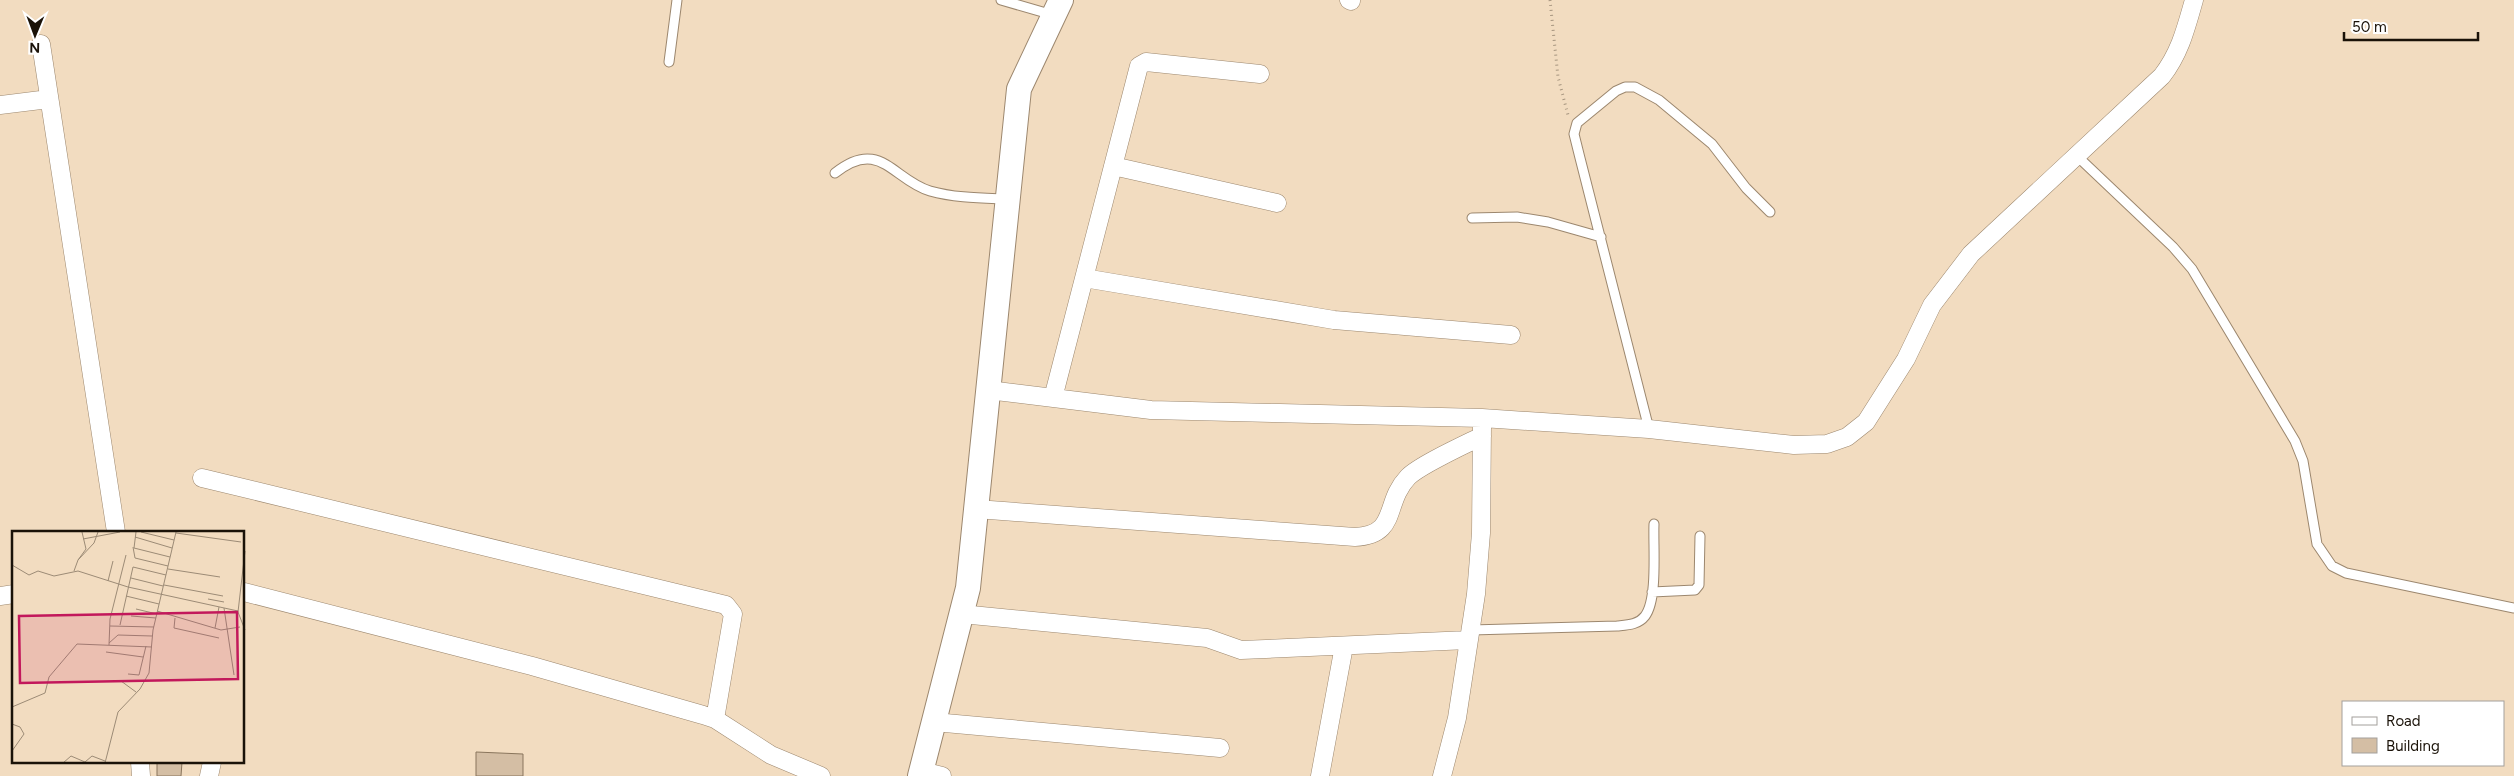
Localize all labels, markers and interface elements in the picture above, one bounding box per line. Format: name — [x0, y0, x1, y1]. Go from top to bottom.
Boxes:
north arrow — [10, 10, 60, 60]
scale bar — [2344, 10, 2478, 42]
text: 50 m — [2352, 18, 2387, 36]
text: N — [29, 39, 40, 56]
inset map — [12, 531, 245, 764]
legend — [2342, 701, 2504, 766]
text: Road — [2386, 712, 2421, 730]
text: Building — [2386, 737, 2440, 755]

